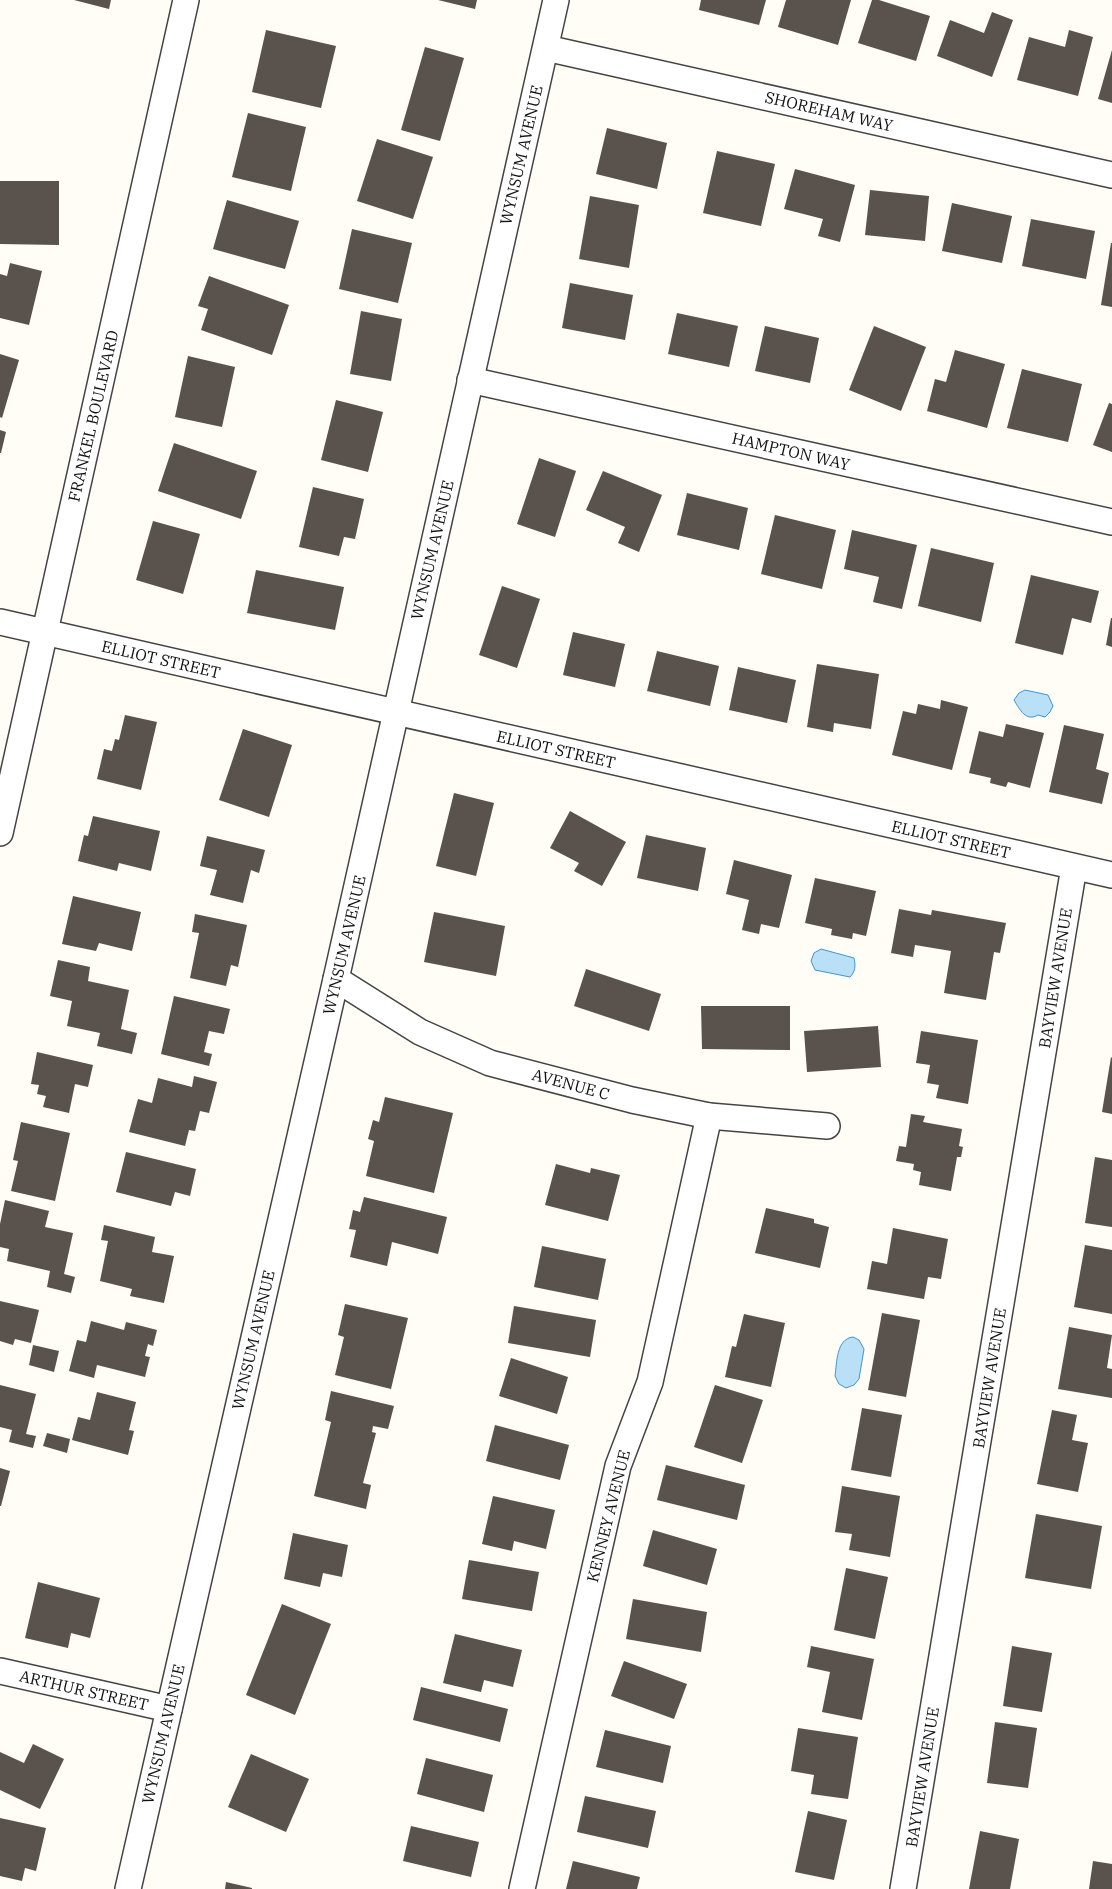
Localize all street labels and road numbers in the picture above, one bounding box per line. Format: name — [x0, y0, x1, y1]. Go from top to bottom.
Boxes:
street label: WYNSUM AVENUE — [495, 83, 547, 227]
street label: SHOREHAM WAY — [763, 87, 895, 135]
street label: FRANKEL BOULEVARD — [64, 328, 122, 504]
street label: HAMPTON WAY — [730, 428, 852, 474]
street label: WYNSUM AVENUE — [406, 478, 458, 622]
street label: ELLIOT STREET — [100, 636, 222, 682]
street label: ELLIOT STREET — [495, 726, 617, 772]
street label: ELLIOT STREET — [890, 816, 1012, 862]
street label: WYNSUM AVENUE — [318, 873, 370, 1017]
street label: BAYVIEW AVENUE — [1034, 906, 1076, 1050]
street label: AVENUE C — [530, 1064, 612, 1104]
street label: WYNSUM AVENUE — [227, 1268, 279, 1412]
street label: BAYVIEW AVENUE — [968, 1306, 1010, 1450]
street label: KENNEY AVENUE — [582, 1448, 634, 1584]
street label: WYNSUM AVENUE — [137, 1662, 189, 1806]
street label: ARTHUR STREET — [17, 1665, 151, 1715]
street label: BAYVIEW AVENUE — [901, 1705, 943, 1849]

